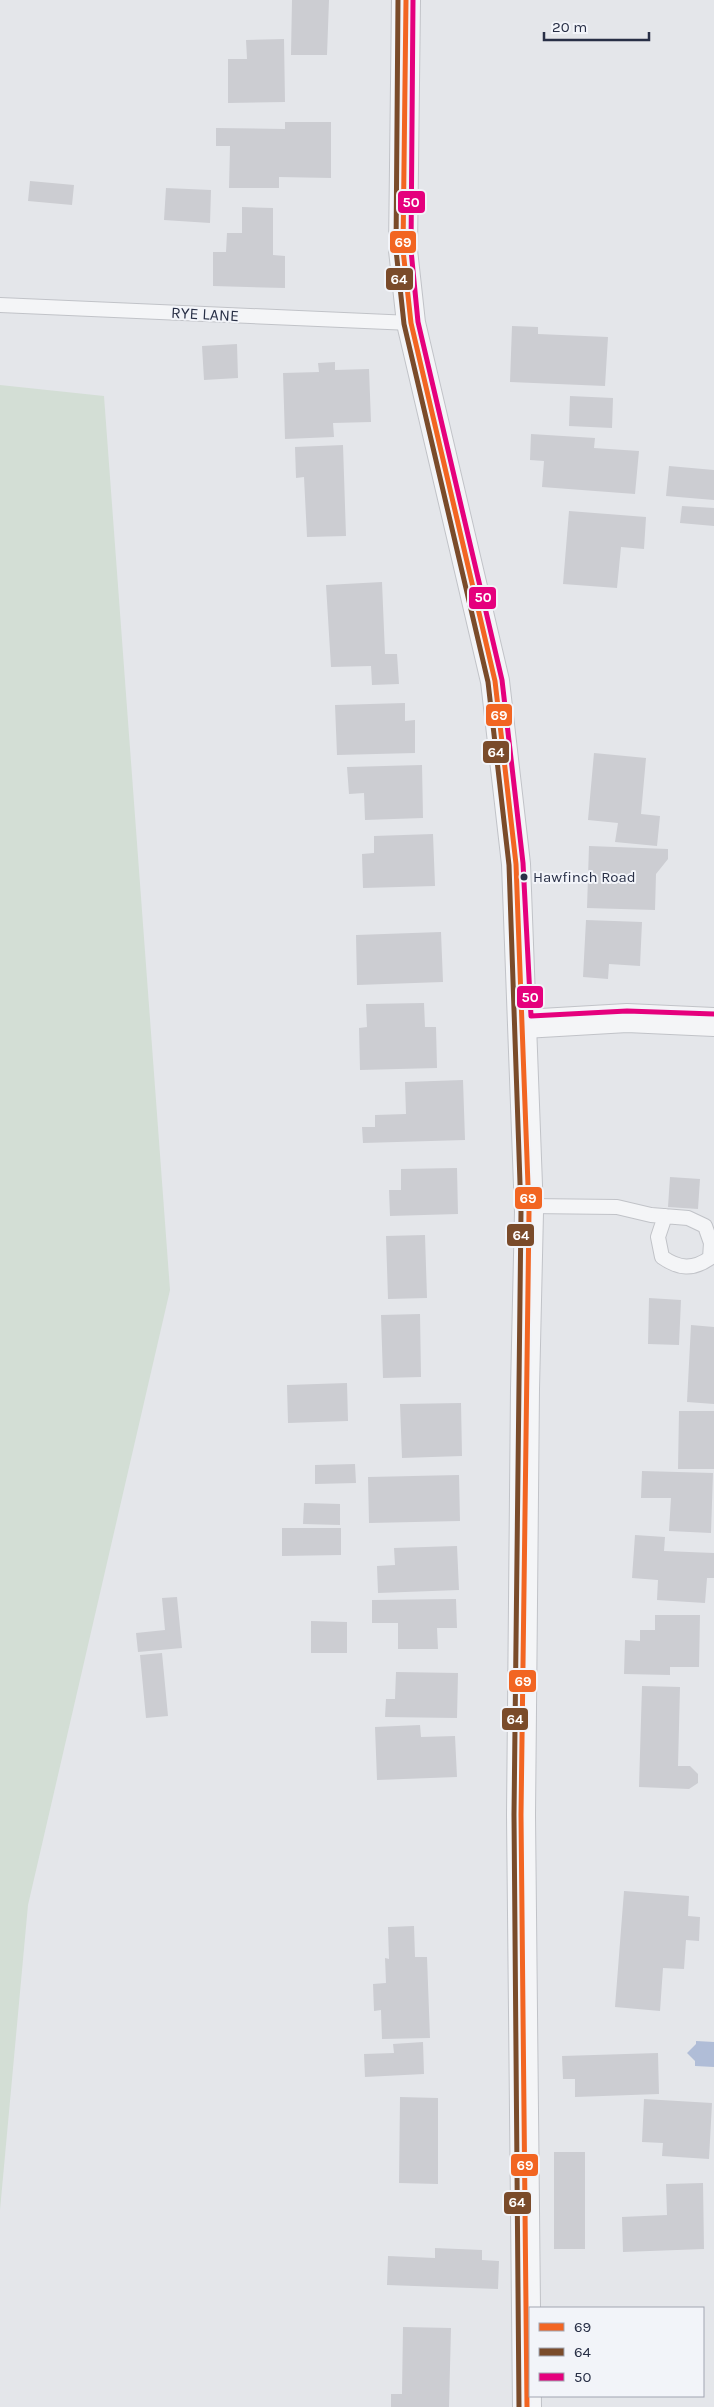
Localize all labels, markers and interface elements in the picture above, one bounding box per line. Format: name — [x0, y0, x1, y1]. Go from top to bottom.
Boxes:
scale bar — [544, 10, 649, 42]
text: 20 m — [552, 18, 587, 36]
line badge: 50 — [397, 190, 426, 214]
text: 50 — [402, 194, 420, 211]
line badge: 69 — [389, 230, 417, 254]
text: 69 — [394, 234, 412, 251]
line badge: 64 — [385, 267, 414, 291]
text: 64 — [391, 271, 408, 288]
street label: RYE LANE — [171, 303, 239, 325]
line badge: 50 — [468, 586, 497, 610]
text: 50 — [474, 589, 492, 606]
line badge: 69 — [485, 703, 513, 727]
text: 69 — [490, 707, 508, 724]
line badge: 64 — [482, 740, 510, 764]
text: 64 — [488, 744, 505, 761]
place label: Hawfinch Road — [533, 868, 636, 886]
marker: Hawfinch Road — [519, 872, 529, 882]
line badge: 50 — [516, 985, 544, 1009]
text: 50 — [521, 989, 539, 1006]
line badge: 69 — [514, 1186, 543, 1210]
text: 69 — [519, 1190, 537, 1207]
line badge: 64 — [506, 1223, 535, 1247]
text: 64 — [513, 1227, 530, 1244]
line badge: 69 — [508, 1669, 537, 1693]
text: 69 — [514, 1673, 532, 1690]
line badge: 64 — [501, 1707, 529, 1731]
text: 64 — [507, 1711, 524, 1728]
line badge: 69 — [510, 2153, 539, 2177]
text: 69 — [516, 2157, 534, 2174]
line badge: 64 — [503, 2191, 532, 2215]
text: 64 — [509, 2194, 526, 2211]
legend — [529, 2307, 704, 2397]
text: 69 — [574, 2318, 591, 2336]
text: 64 — [574, 2343, 592, 2361]
text: 50 — [574, 2368, 591, 2386]

